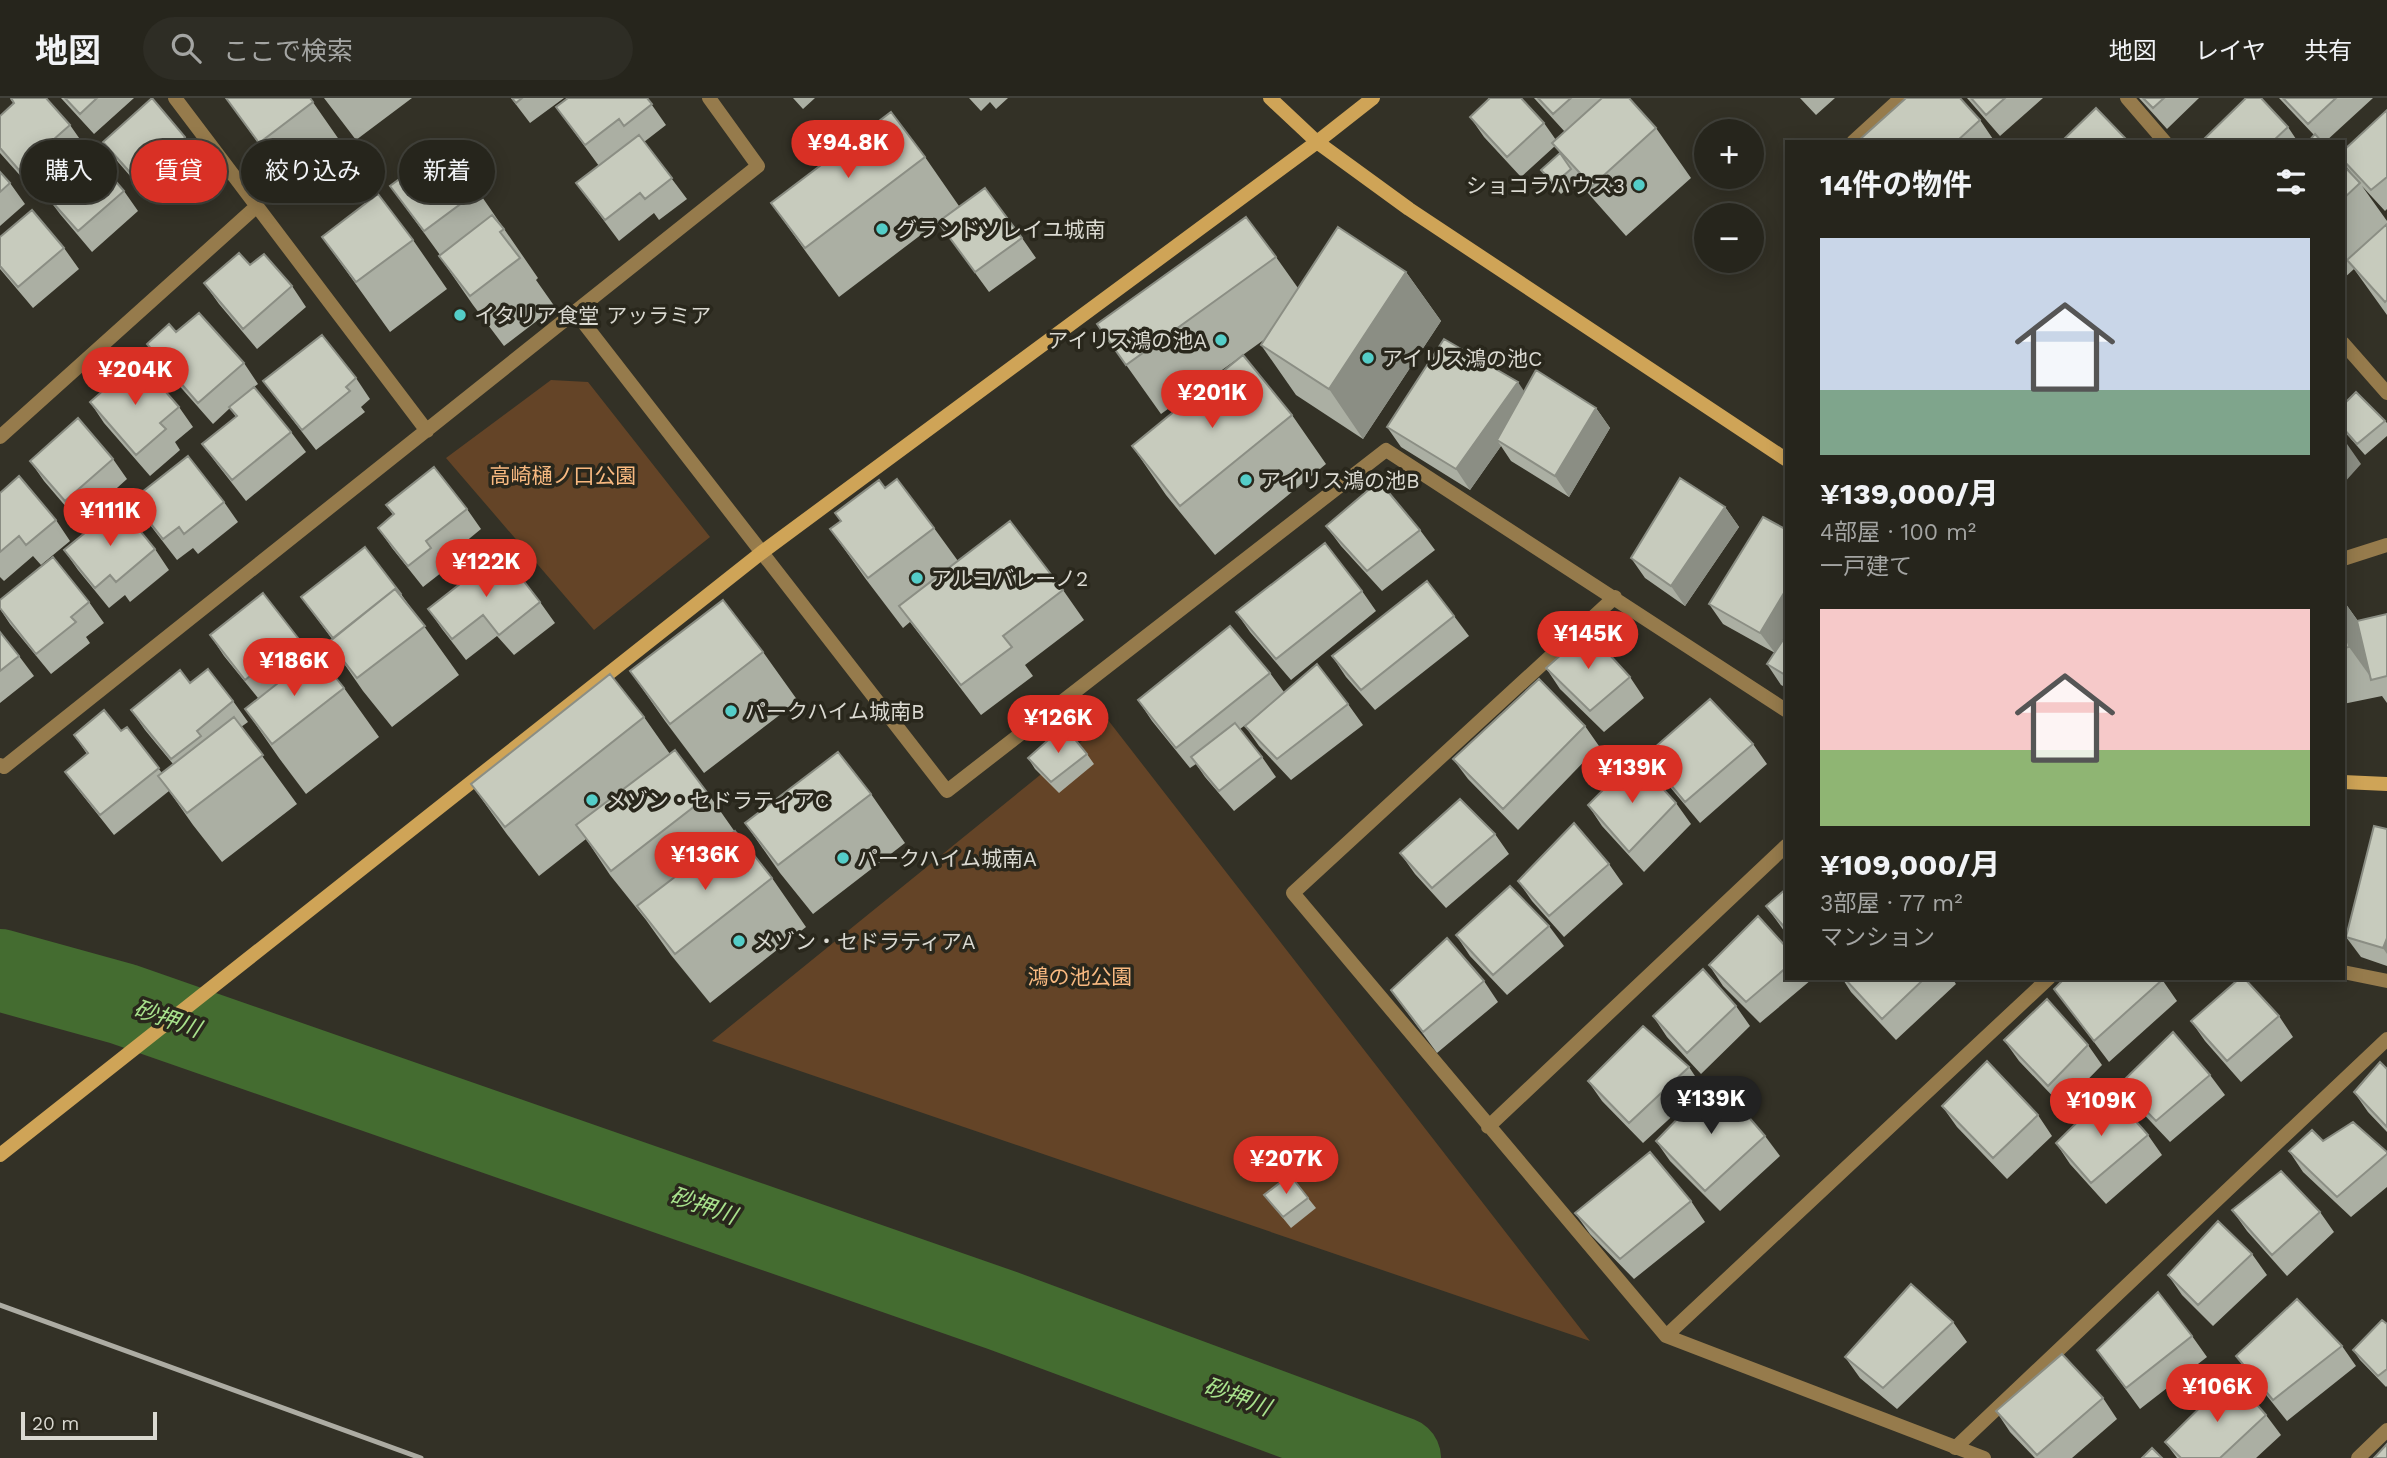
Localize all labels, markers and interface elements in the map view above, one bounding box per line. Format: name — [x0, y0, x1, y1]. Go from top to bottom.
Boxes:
search box — [143, 17, 633, 80]
icon: search — [167, 29, 205, 67]
text: 地図 — [35, 31, 101, 70]
text: ここで検索 — [223, 36, 353, 66]
text: 地図 — [2109, 37, 2157, 65]
text: レイヤ — [2195, 37, 2266, 65]
text: 共有 — [2304, 37, 2352, 65]
map controls — [1694, 119, 1764, 273]
button: + — [1694, 119, 1764, 189]
pin: ¥94.8K — [791, 120, 905, 180]
text: ¥94.8K — [807, 129, 889, 156]
chip: 購入 — [21, 140, 117, 203]
chip: 賃貸 — [131, 140, 227, 203]
chip: 絞り込み — [241, 140, 385, 203]
chip: 新着 — [399, 140, 495, 203]
icon: filters — [2272, 163, 2310, 201]
text: 14件の物件 — [1820, 167, 1972, 202]
place label: ショコラハウス3 — [1466, 173, 1625, 198]
marker: ショコラハウス3 — [1631, 177, 1647, 193]
button: − — [1694, 203, 1764, 273]
place label: グランドソレイユ城南 — [896, 217, 1106, 242]
marker: グランドソレイユ城南 — [874, 221, 890, 237]
icon: home — [2002, 284, 2128, 410]
place label: イタリア食堂 アッラミア — [474, 303, 711, 328]
marker: イタリア食堂 アッラミア — [452, 307, 468, 323]
place label: アイリス鴻の池A — [1047, 328, 1207, 353]
marker: アイリス鴻の池A — [1213, 332, 1229, 348]
place label: アイリス鴻の池C — [1382, 346, 1542, 371]
pin: ¥204K — [86, 348, 184, 407]
marker: アイリス鴻の池C — [1360, 350, 1376, 366]
text: ¥204K — [98, 356, 172, 383]
pin: ¥201K — [1163, 370, 1261, 430]
text: ¥201K — [1177, 379, 1247, 406]
park label: 高崎樋ノ口公園 — [490, 463, 637, 488]
place label: アイリス鴻の池B — [1260, 468, 1420, 493]
marker: アイリス鴻の池B — [1238, 472, 1254, 488]
text: ¥139,000/月 — [1820, 476, 1999, 511]
pin: ¥111K — [61, 489, 159, 548]
text: ¥111K — [80, 497, 141, 524]
text: 4部屋 · 100 m² — [1820, 519, 1976, 546]
pin: ¥122K — [437, 540, 535, 599]
text: ¥122K — [452, 548, 520, 575]
text: 一戸建て — [1820, 553, 1912, 580]
place label: アルコバレーノ2 — [931, 566, 1088, 591]
marker: アルコバレーノ2 — [909, 570, 925, 586]
pin: ¥145K — [1539, 612, 1637, 671]
text: ¥145K — [1553, 620, 1623, 647]
pin: ¥186K — [245, 638, 343, 698]
text: ¥186K — [259, 647, 329, 674]
icon: home — [2002, 655, 2128, 781]
pin: ¥126K — [1009, 696, 1107, 755]
place label: パークハイム城南B — [745, 699, 925, 724]
marker: パークハイム城南B — [723, 703, 739, 719]
text: ¥126K — [1023, 704, 1093, 731]
pin: ¥139K — [1583, 746, 1681, 805]
text: ¥139K — [1598, 754, 1666, 781]
place label: メゾン・セドラティアC — [606, 788, 829, 813]
marker: メゾン・セドラティアC — [584, 792, 600, 808]
pin: ¥136K — [656, 832, 754, 892]
text: ¥136K — [671, 841, 739, 868]
place label: パークハイム城南A — [857, 846, 1037, 871]
text: ¥109,000/月 — [1820, 847, 2000, 882]
marker: パークハイム城南A — [835, 850, 851, 866]
text: 3部屋 · 77 m² — [1820, 890, 1963, 917]
text: マンション — [1820, 924, 1935, 951]
place label: メゾン・セドラティアA — [753, 929, 976, 954]
marker: メゾン・セドラティアA — [731, 933, 747, 949]
park label: 鴻の池公園 — [1028, 964, 1133, 989]
water label: 砂押川 — [130, 995, 207, 1044]
pin: ¥139K — [1662, 1076, 1760, 1136]
pin: ¥109K — [2052, 1079, 2150, 1138]
text: ¥139K — [1677, 1085, 1745, 1112]
text: ¥109K — [2066, 1087, 2136, 1114]
pin: ¥207K — [1237, 1136, 1335, 1196]
text: ¥207K — [1249, 1145, 1323, 1172]
water label: 砂押川 — [666, 1182, 743, 1231]
pin: ¥106K — [2168, 1364, 2266, 1424]
water label: 砂押川 — [1200, 1373, 1277, 1423]
text: ¥106K — [2182, 1373, 2252, 1400]
scale bar — [21, 1409, 158, 1441]
text: 20 m — [32, 1412, 79, 1435]

